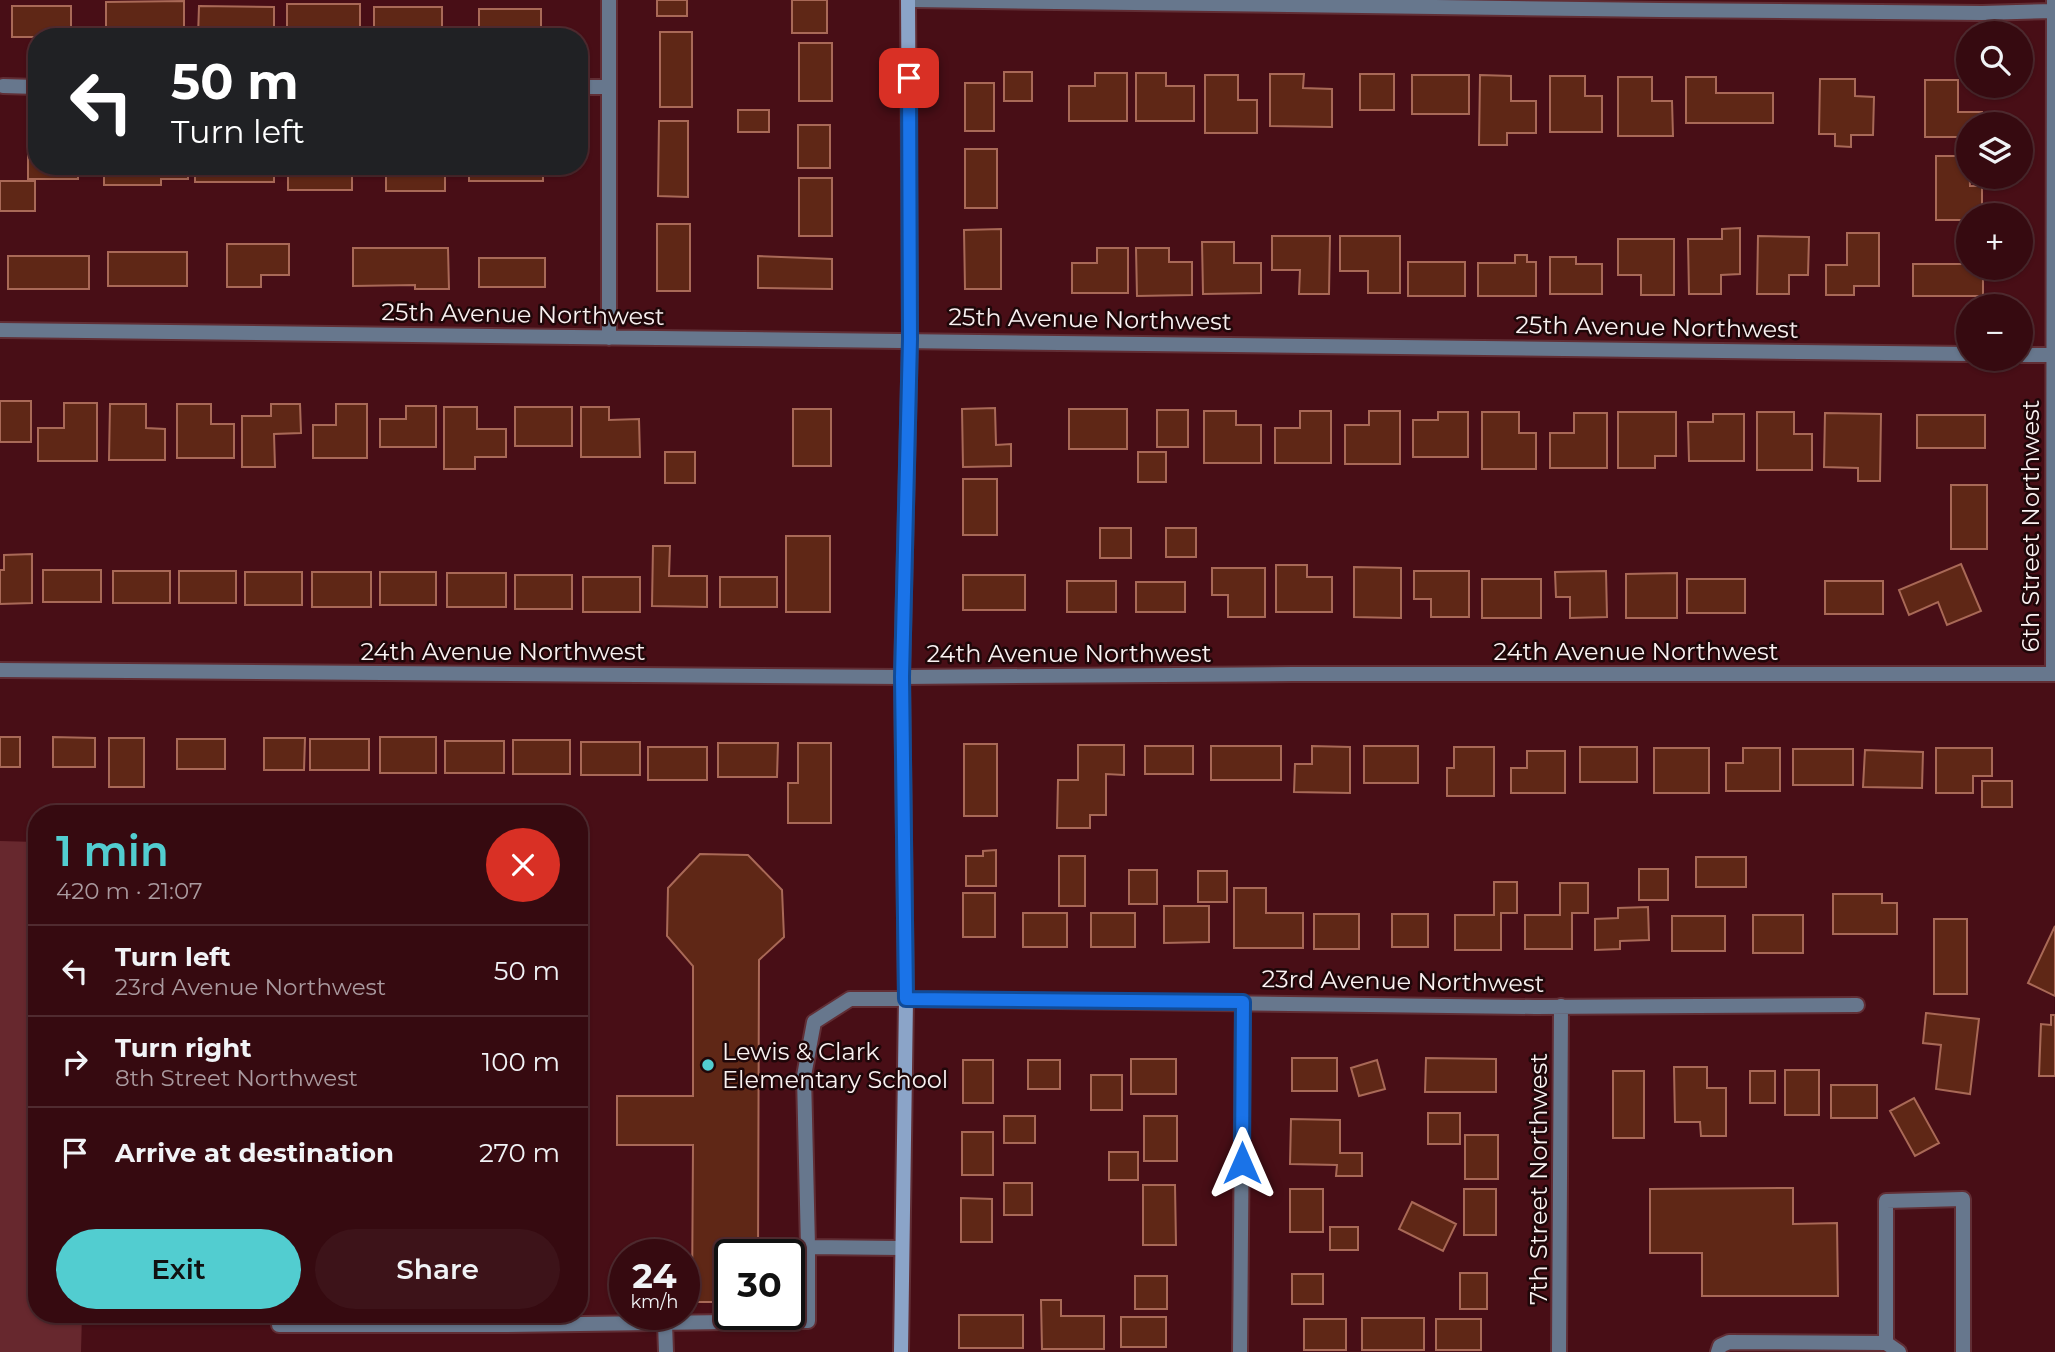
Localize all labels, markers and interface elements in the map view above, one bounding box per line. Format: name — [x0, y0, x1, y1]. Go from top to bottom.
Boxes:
map controls — [1956, 21, 2033, 371]
button: search — [1956, 21, 2033, 98]
pin — [879, 48, 939, 108]
text: 50 m — [171, 52, 299, 111]
icon: left — [56, 56, 147, 147]
icon: arrive — [890, 59, 928, 97]
text: Turn left — [171, 112, 305, 151]
button: layers — [1956, 112, 2033, 189]
button: + — [1956, 203, 2033, 280]
button: − — [1956, 294, 2033, 371]
street label: 25th Avenue Northwest — [381, 297, 665, 331]
street label: 25th Avenue Northwest — [948, 302, 1232, 336]
street label: 25th Avenue Northwest — [1515, 310, 1799, 344]
street label: 6th Street Northwest — [2016, 399, 2045, 652]
street label: 24th Avenue Northwest — [360, 637, 646, 666]
street label: 24th Avenue Northwest — [1493, 637, 1779, 666]
street label: 24th Avenue Northwest — [926, 639, 1212, 668]
text: 1 min — [56, 825, 169, 877]
button: close — [486, 828, 560, 902]
text: 420 m · 21:07 — [56, 877, 203, 905]
text: Turn left — [115, 941, 231, 973]
icon: left — [56, 952, 94, 990]
text: 50 m — [494, 955, 560, 987]
street label: 23rd Avenue Northwest — [1261, 964, 1545, 998]
text: 23rd Avenue Northwest — [115, 973, 386, 1001]
text: Turn right — [115, 1032, 251, 1064]
place label: Lewis & Clark Elementary School — [722, 1037, 948, 1094]
icon: right — [56, 1043, 94, 1081]
text: 100 m — [482, 1046, 560, 1078]
street label: 7th Street Northwest — [1524, 1053, 1553, 1305]
marker: Lewis & Clark Elementary School — [700, 1057, 716, 1073]
text: 8th Street Northwest — [115, 1064, 358, 1092]
position arrow — [1205, 1126, 1279, 1200]
icon: arrive — [56, 1134, 94, 1172]
text: Arrive at destination — [115, 1137, 394, 1169]
text: 270 m — [479, 1137, 560, 1169]
button: Exit — [56, 1229, 301, 1309]
button: Share — [315, 1229, 560, 1309]
speed limit sign: 30 — [714, 1239, 805, 1330]
text: 24 — [632, 1254, 677, 1297]
text: km/h — [630, 1291, 679, 1313]

